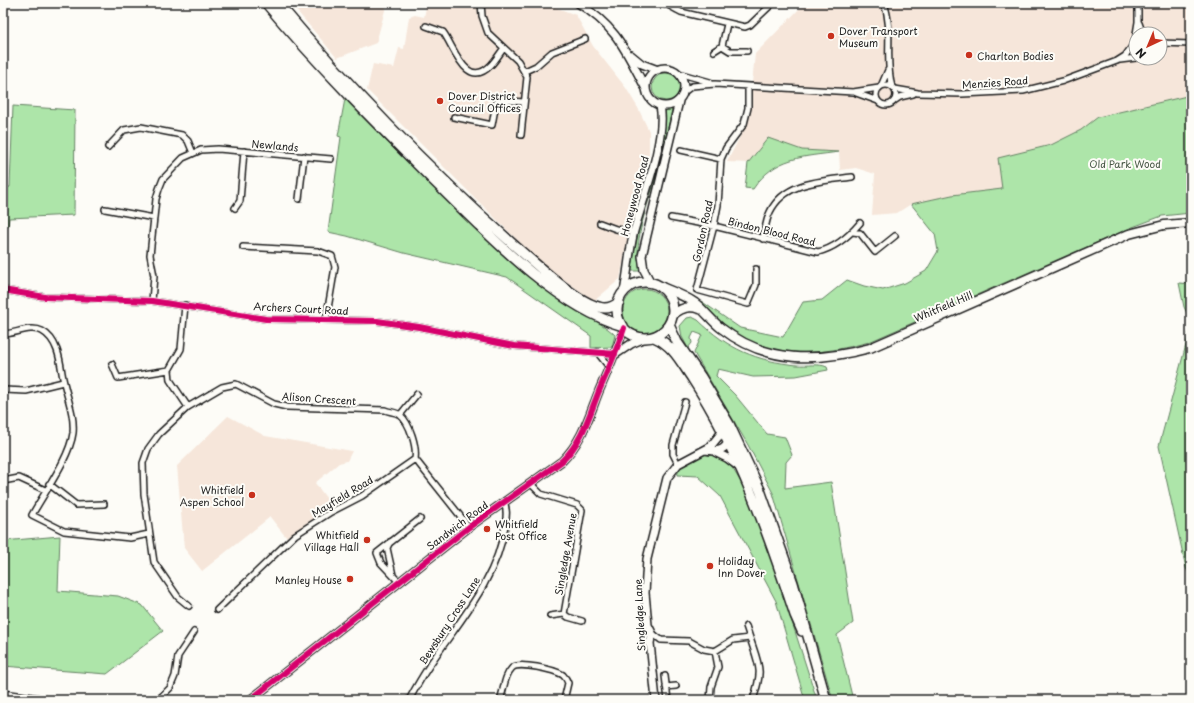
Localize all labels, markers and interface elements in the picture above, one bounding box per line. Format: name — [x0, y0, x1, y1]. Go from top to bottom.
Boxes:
place label: Dover Transport Museum — [839, 23, 918, 50]
north arrow — [1128, 26, 1168, 66]
marker: Dover Transport Museum — [826, 31, 836, 41]
text: N — [1131, 44, 1150, 63]
place label: Charlton Bodies — [977, 48, 1054, 63]
marker: Charlton Bodies — [964, 50, 974, 60]
street label: Menzies Road — [961, 72, 1029, 92]
place label: Dover District Council Offices — [448, 88, 521, 115]
marker: Dover District Council Offices — [435, 96, 445, 106]
street label: Newlands — [251, 135, 299, 155]
street label: Honeywood Road — [616, 154, 652, 238]
park label: Old Park Wood — [1089, 156, 1161, 171]
street label: Gordon Road — [688, 198, 716, 263]
street label: Bindon Blood Road — [727, 213, 818, 249]
street label: Whitfield Hill — [911, 287, 975, 325]
street label: Archers Court Road — [253, 298, 349, 318]
street label: Alison Crescent — [281, 388, 357, 408]
street label: Mayfield Road — [308, 472, 376, 521]
place label: Whitfield Aspen School — [180, 482, 244, 509]
marker: Whitfield Aspen School — [247, 490, 257, 500]
street label: Sandwich Road — [423, 497, 491, 553]
street label: Singledge Avenue — [550, 511, 580, 596]
place label: Whitfield Post Office — [495, 516, 547, 543]
marker: Whitfield Post Office — [482, 524, 492, 534]
place label: Whitfield Village Hall — [304, 527, 359, 554]
marker: Whitfield Village Hall — [362, 535, 372, 545]
place label: Holiday Inn Dover — [718, 553, 765, 580]
marker: Holiday Inn Dover — [705, 561, 715, 571]
place label: Manley House — [275, 572, 343, 588]
street label: Bewsbury Cross Lane — [415, 573, 484, 667]
marker: Manley House — [345, 574, 355, 584]
street label: Singledge Lane — [630, 578, 648, 652]

